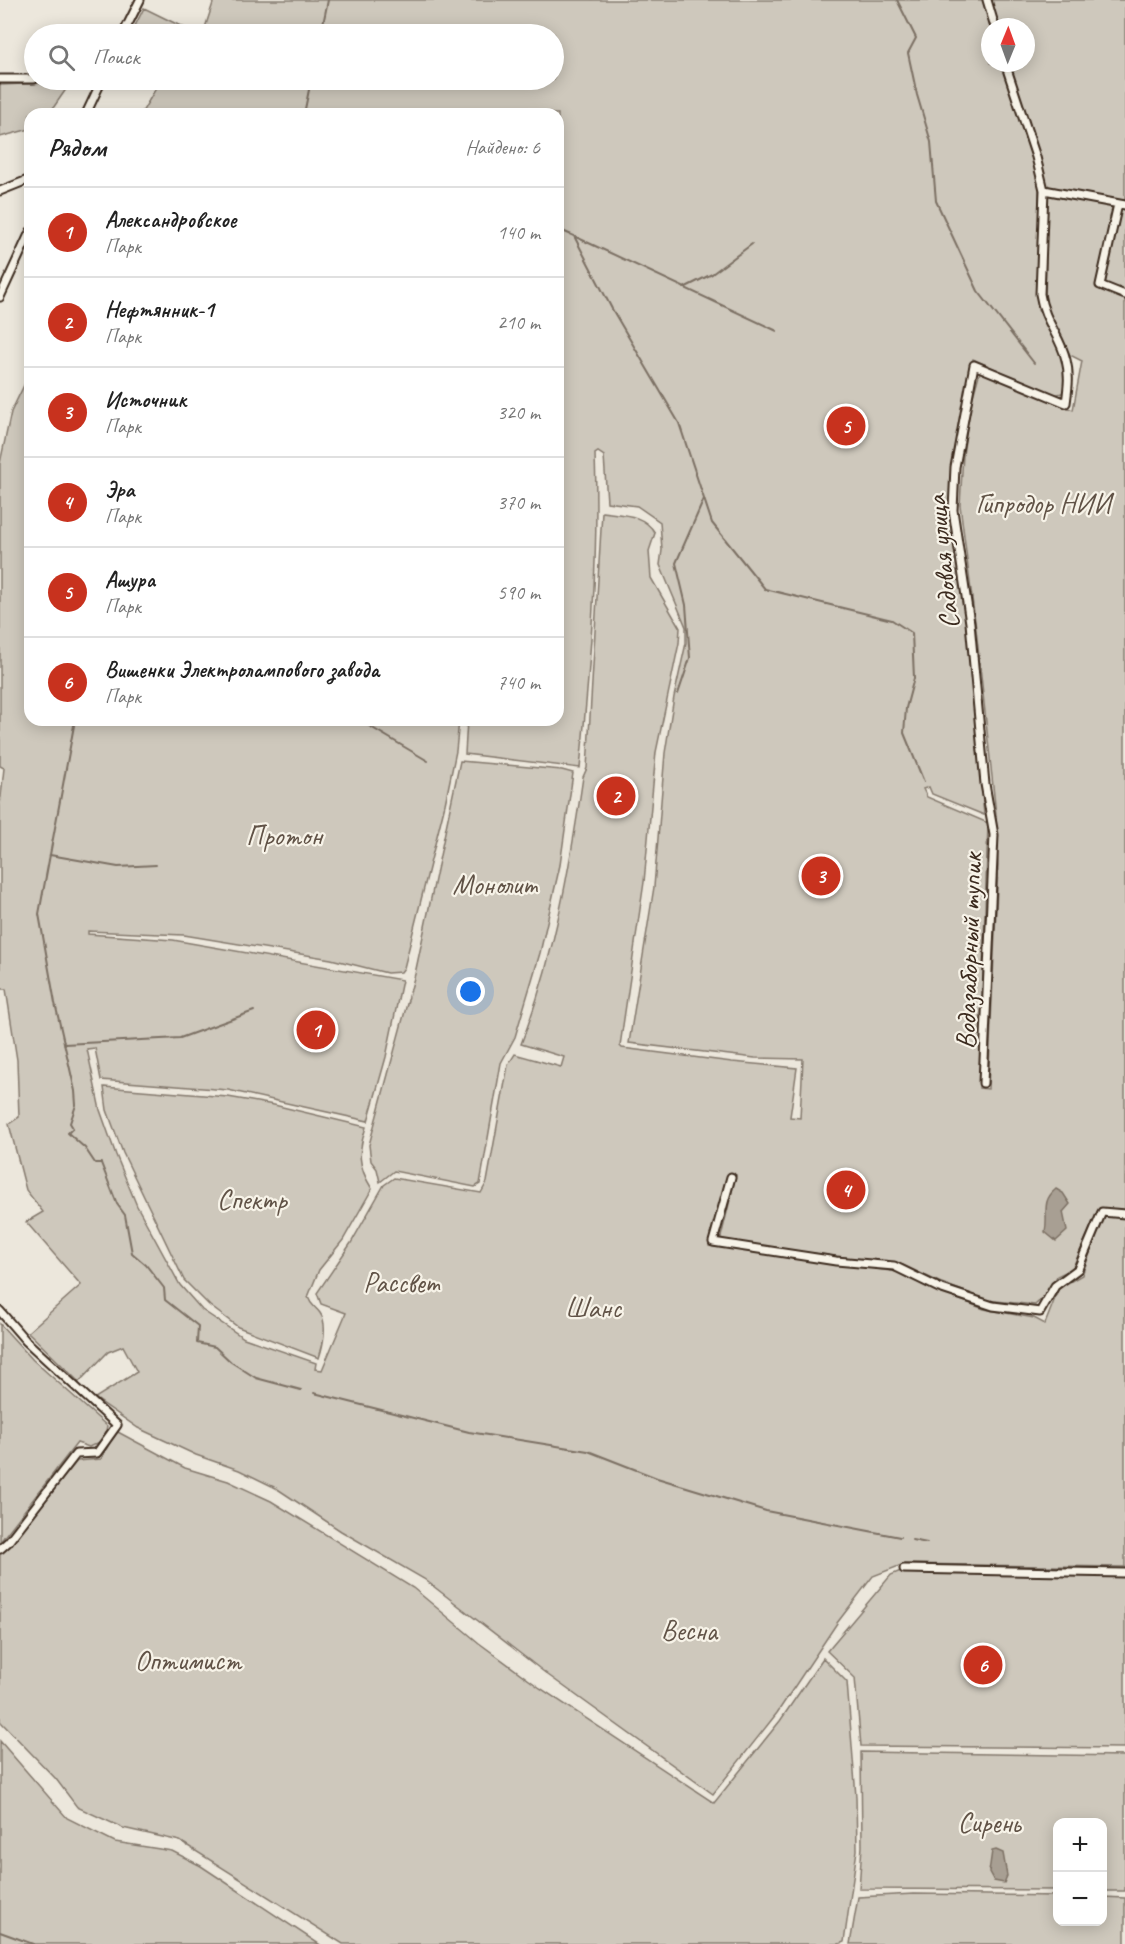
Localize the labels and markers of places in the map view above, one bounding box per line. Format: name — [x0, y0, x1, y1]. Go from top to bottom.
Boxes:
pin: 5 — [826, 404, 866, 448]
pin: 2 — [596, 774, 636, 818]
pin: 3 — [802, 854, 840, 898]
pin: 1 — [296, 1008, 336, 1052]
pin: 4 — [826, 1168, 866, 1212]
pin: 6 — [964, 1642, 1002, 1688]

